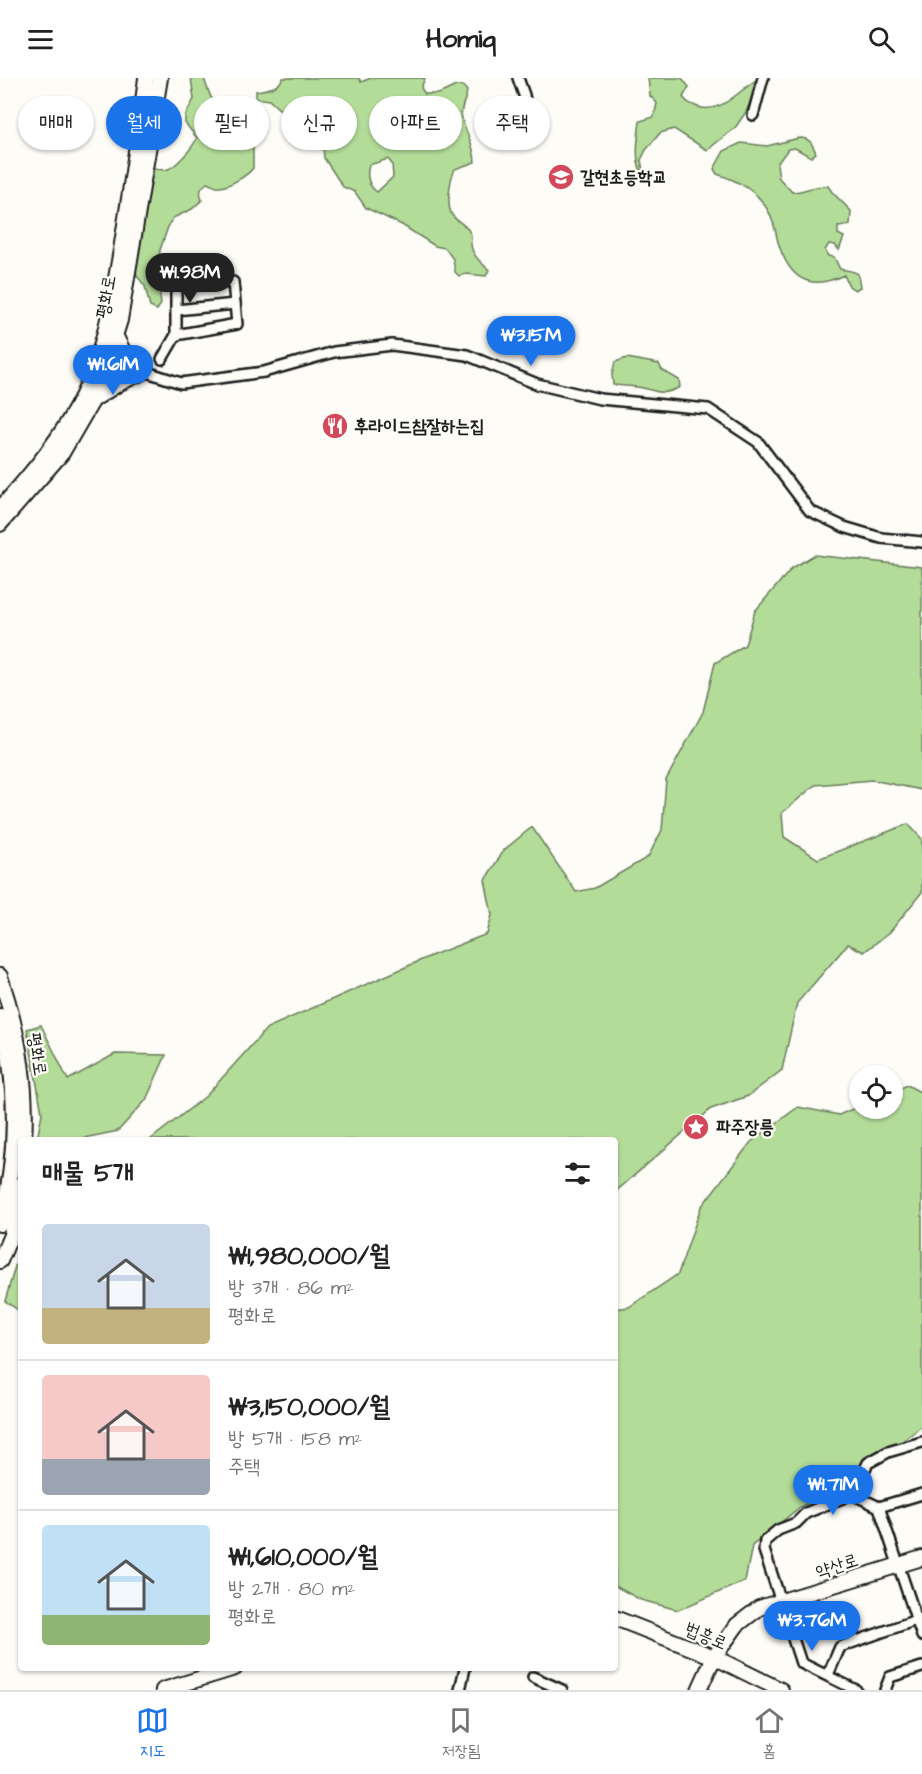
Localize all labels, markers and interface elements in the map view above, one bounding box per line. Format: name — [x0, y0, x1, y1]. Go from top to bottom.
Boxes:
text: Homiq — [426, 20, 496, 58]
icon: menu — [24, 23, 57, 56]
icon: search — [865, 23, 898, 56]
chip: 매매 — [18, 96, 94, 150]
chip: 월세 — [106, 96, 182, 150]
chip: 필터 — [194, 96, 269, 150]
chip: 신규 — [281, 96, 357, 150]
chip: 아파트 — [369, 96, 462, 150]
chip: 주택 — [474, 96, 550, 150]
school or university icon: 갈현초등학교 — [546, 162, 576, 192]
place label: 갈현초등학교 — [580, 165, 667, 190]
pin: ₩1.98M — [141, 253, 239, 304]
text: ₩1.98M — [159, 258, 221, 286]
street label: 평화로 — [90, 273, 122, 321]
pin: ₩3.15M — [482, 316, 580, 367]
text: ₩3.15M — [500, 321, 562, 349]
pin: ₩1.61M — [64, 345, 162, 396]
text: ₩1.61M — [87, 350, 139, 378]
restaurant icon: 후라이드참잘하는집 — [320, 411, 350, 441]
place label: 후라이드참잘하는집 — [354, 414, 484, 439]
street label: 평화로 — [21, 1031, 53, 1077]
map controls — [849, 1065, 903, 1119]
button: locate — [849, 1065, 903, 1119]
place icon: 파주장릉 — [681, 1112, 711, 1142]
place label: 파주장릉 — [716, 1115, 774, 1140]
text: 매물 5개 — [42, 1155, 134, 1191]
icon: filters — [561, 1157, 594, 1190]
text: ₩1,980,000/월 — [228, 1238, 390, 1274]
icon: home — [90, 1248, 162, 1320]
text: 방 3개 · 86 m² — [228, 1274, 354, 1302]
text: 평화로 — [228, 1302, 276, 1330]
text: ₩3,150,000/월 — [228, 1389, 390, 1425]
icon: home — [90, 1399, 162, 1471]
text: 방 5개 · 158 m² — [228, 1425, 362, 1453]
text: 주택 — [228, 1453, 260, 1481]
pin: ₩1.71M — [784, 1465, 882, 1516]
text: ₩1.71M — [807, 1470, 859, 1498]
text: ₩1,610,000/월 — [228, 1539, 378, 1575]
street label: 약산로 — [812, 1547, 862, 1585]
icon: home — [90, 1549, 162, 1621]
text: 방 2개 · 80 m² — [228, 1575, 355, 1603]
pin: ₩3.76M — [763, 1601, 861, 1652]
text: 평화로 — [228, 1603, 276, 1631]
text: ₩3.76M — [777, 1606, 847, 1634]
street label: 법흥로 — [681, 1616, 731, 1656]
tab: 지도 — [136, 1704, 169, 1762]
tab: 저장됨 — [442, 1704, 480, 1762]
tab: 홈 — [753, 1704, 786, 1762]

